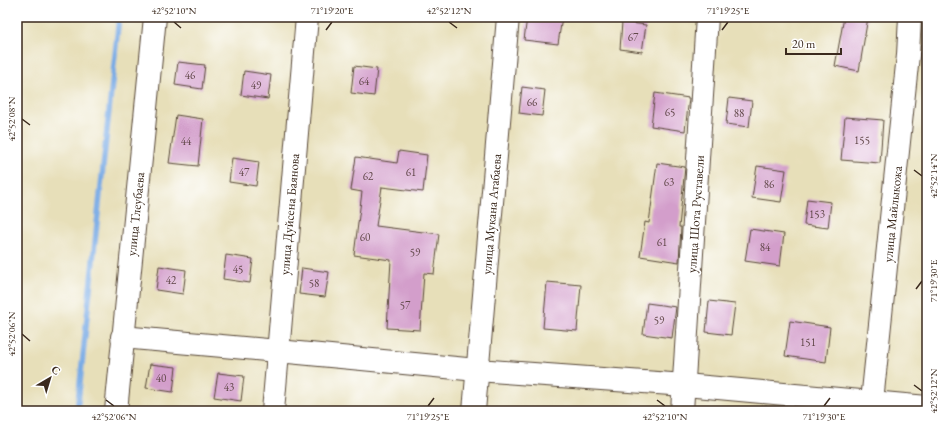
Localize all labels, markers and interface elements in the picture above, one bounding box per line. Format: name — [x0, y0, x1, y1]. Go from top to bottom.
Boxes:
text: 42°52'10"N — [152, 4, 197, 17]
text: 71°19'20"E — [311, 4, 354, 17]
text: 42°52'12"N — [427, 4, 472, 17]
text: 71°19'25"E — [707, 4, 750, 17]
house number: 67 — [628, 30, 639, 44]
scale bar — [786, 30, 841, 56]
text: 20 m — [792, 36, 816, 52]
house number: 46 — [185, 68, 196, 82]
house number: 64 — [359, 74, 370, 88]
house number: 49 — [251, 78, 262, 92]
house number: 66 — [527, 95, 538, 109]
text: 42°52'08"N — [5, 96, 18, 141]
house number: 65 — [665, 105, 675, 119]
house number: 88 — [734, 106, 744, 120]
house number: 155 — [854, 133, 870, 147]
house number: 44 — [181, 134, 192, 148]
street label: улица Дуйсена Баянова — [276, 152, 303, 275]
street label: улица Мукана Атабаева — [478, 152, 505, 275]
text: 42°52'14"N — [927, 153, 940, 198]
street label: улица Шота Руставели — [683, 154, 708, 273]
street label: улица Майлыкожа — [879, 164, 906, 263]
house number: 47 — [239, 165, 250, 179]
house number: 61 — [406, 165, 416, 179]
house number: 62 — [363, 169, 374, 183]
street label: улица Тлеубаева — [123, 170, 148, 257]
house number: 63 — [664, 175, 674, 189]
house number: 86 — [764, 177, 775, 191]
house number: 153 — [809, 207, 825, 221]
house number: 60 — [360, 230, 370, 244]
house number: 61 — [657, 235, 667, 249]
house number: 84 — [760, 240, 771, 254]
house number: 59 — [410, 245, 421, 259]
text: 71°19'30"E — [927, 259, 940, 302]
house number: 45 — [233, 262, 243, 276]
house number: 42 — [166, 273, 177, 287]
house number: 58 — [309, 276, 319, 290]
house number: 57 — [400, 298, 411, 312]
text: 42°52'06"N — [5, 311, 18, 356]
house number: 59 — [654, 313, 665, 327]
house number: 151 — [800, 335, 816, 349]
north arrow — [30, 358, 70, 398]
text: С — [49, 362, 64, 378]
text: 42°52'12"N — [927, 368, 940, 413]
house number: 40 — [156, 371, 166, 385]
house number: 43 — [224, 380, 234, 394]
text: 42°52'06"N — [92, 410, 137, 423]
text: 71°19'25"E — [407, 410, 450, 423]
text: 42°52'10"N — [643, 410, 688, 423]
text: 71°19'30"E — [803, 410, 846, 423]

